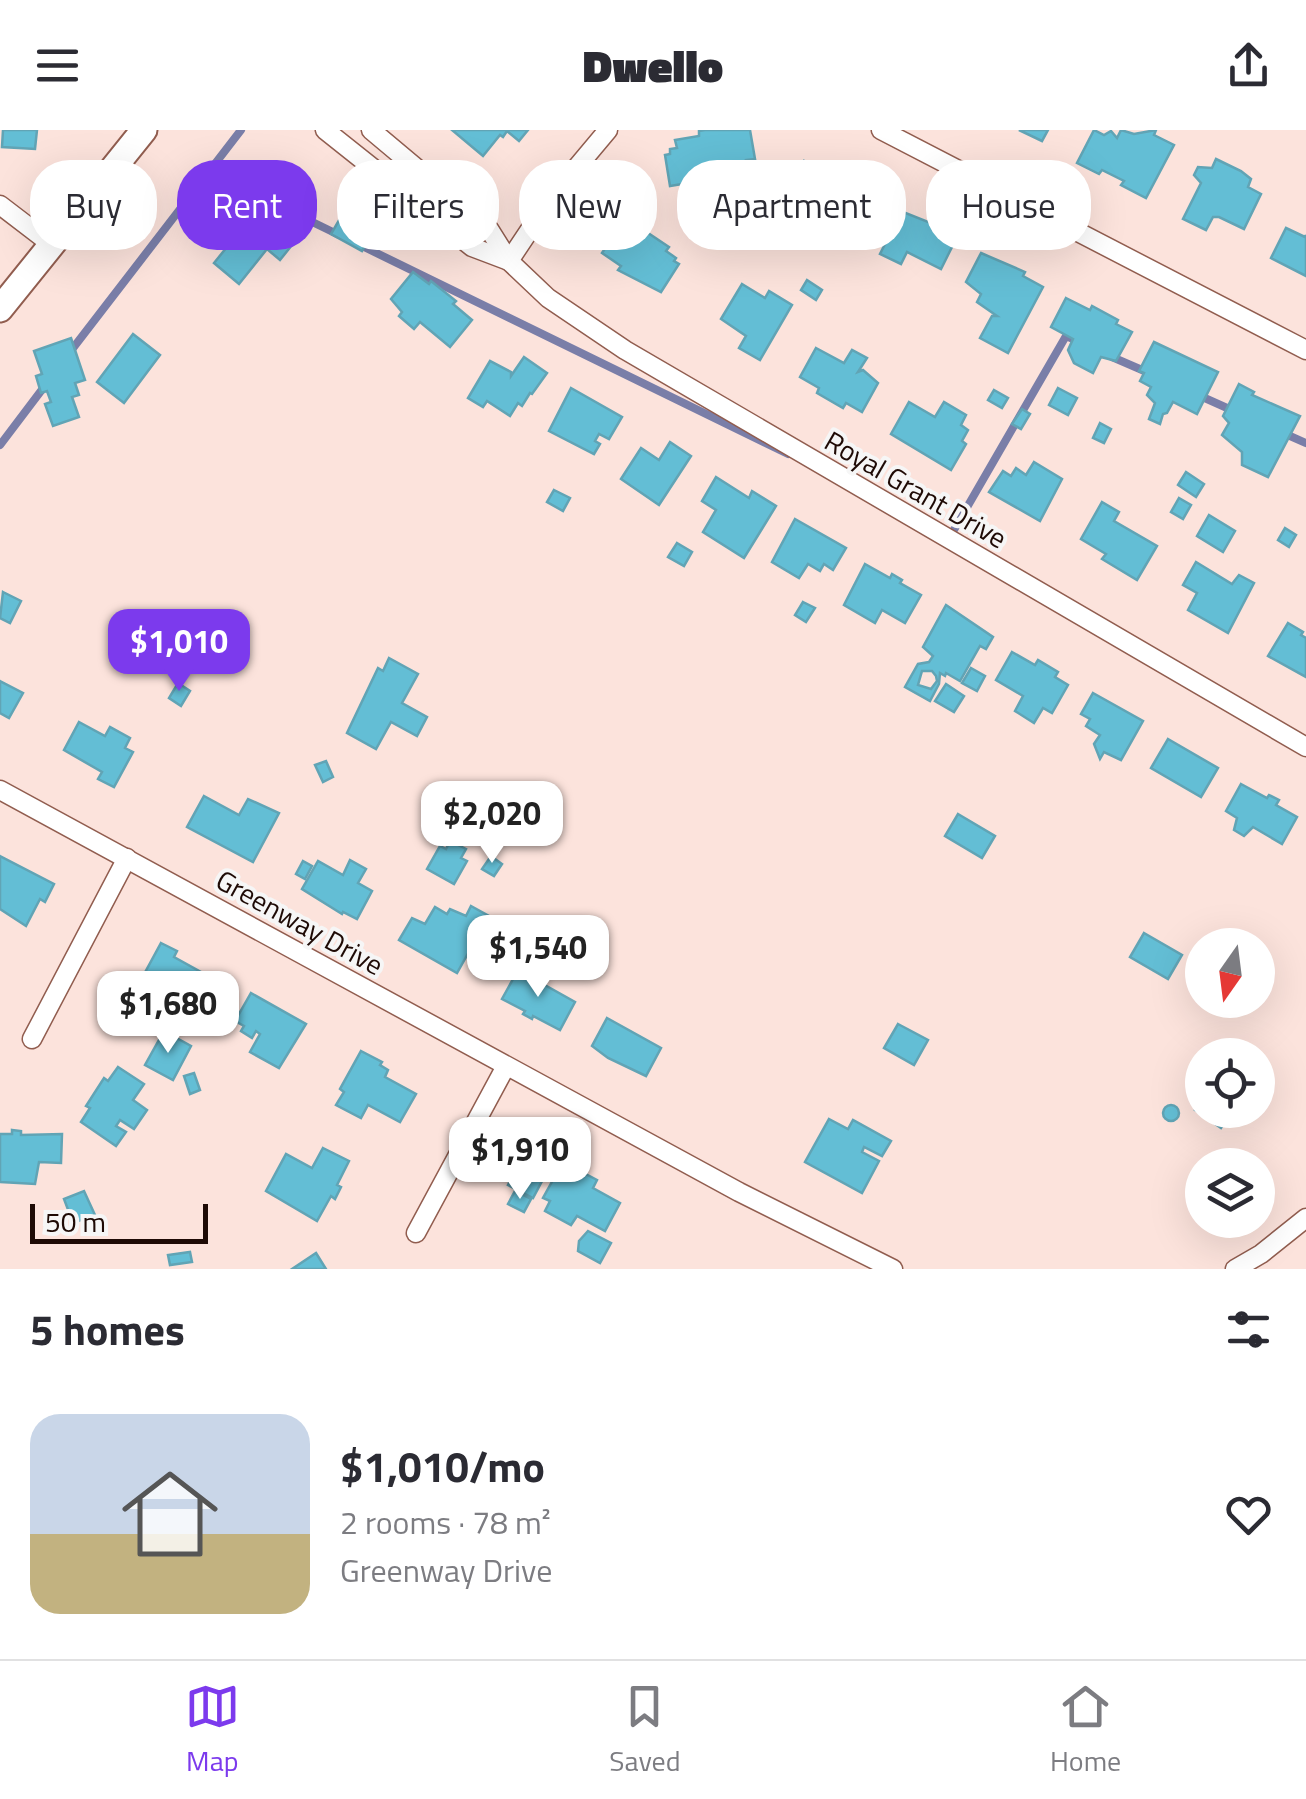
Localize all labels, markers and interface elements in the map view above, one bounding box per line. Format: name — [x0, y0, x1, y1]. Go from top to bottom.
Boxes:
text: Dwello — [583, 31, 723, 99]
icon: menu — [30, 38, 85, 93]
icon: share — [1221, 38, 1276, 93]
chip: Buy — [30, 160, 157, 250]
chip: Rent — [177, 160, 317, 250]
chip: Filters — [337, 160, 499, 250]
chip: New — [519, 160, 657, 250]
chip: Apartment — [677, 160, 906, 250]
chip: House — [926, 160, 1091, 250]
street label: Royal Grant Drive — [817, 419, 1015, 559]
pin: $1,010 — [98, 609, 260, 694]
text: $1,010 — [130, 617, 228, 665]
pin: $2,020 — [411, 781, 573, 866]
text: $2,020 — [443, 789, 541, 837]
street label: Greenway Drive — [208, 858, 392, 986]
pin: $1,540 — [457, 915, 619, 1000]
text: $1,540 — [489, 923, 587, 971]
north arrow — [1185, 928, 1275, 1018]
map controls — [1185, 928, 1275, 1238]
pin: $1,680 — [87, 971, 249, 1056]
text: $1,680 — [119, 979, 217, 1027]
button: locate — [1185, 1038, 1275, 1128]
pin: $1,910 — [439, 1117, 601, 1202]
text: $1,910 — [471, 1125, 569, 1173]
button: layers — [1185, 1148, 1275, 1238]
scale bar — [30, 1199, 208, 1244]
text: 50 m — [45, 1200, 106, 1243]
text: 5 homes — [30, 1297, 185, 1361]
icon: filters — [1221, 1302, 1276, 1357]
text: $1,010/mo — [340, 1434, 545, 1498]
icon: home — [110, 1454, 230, 1574]
icon: heart — [1221, 1487, 1276, 1542]
text: 2 rooms · 78 m² — [340, 1498, 551, 1546]
text: Greenway Drive — [340, 1546, 552, 1594]
tab: Map — [185, 1679, 240, 1782]
tab: Saved — [609, 1679, 681, 1782]
tab: Home — [1050, 1679, 1121, 1782]

